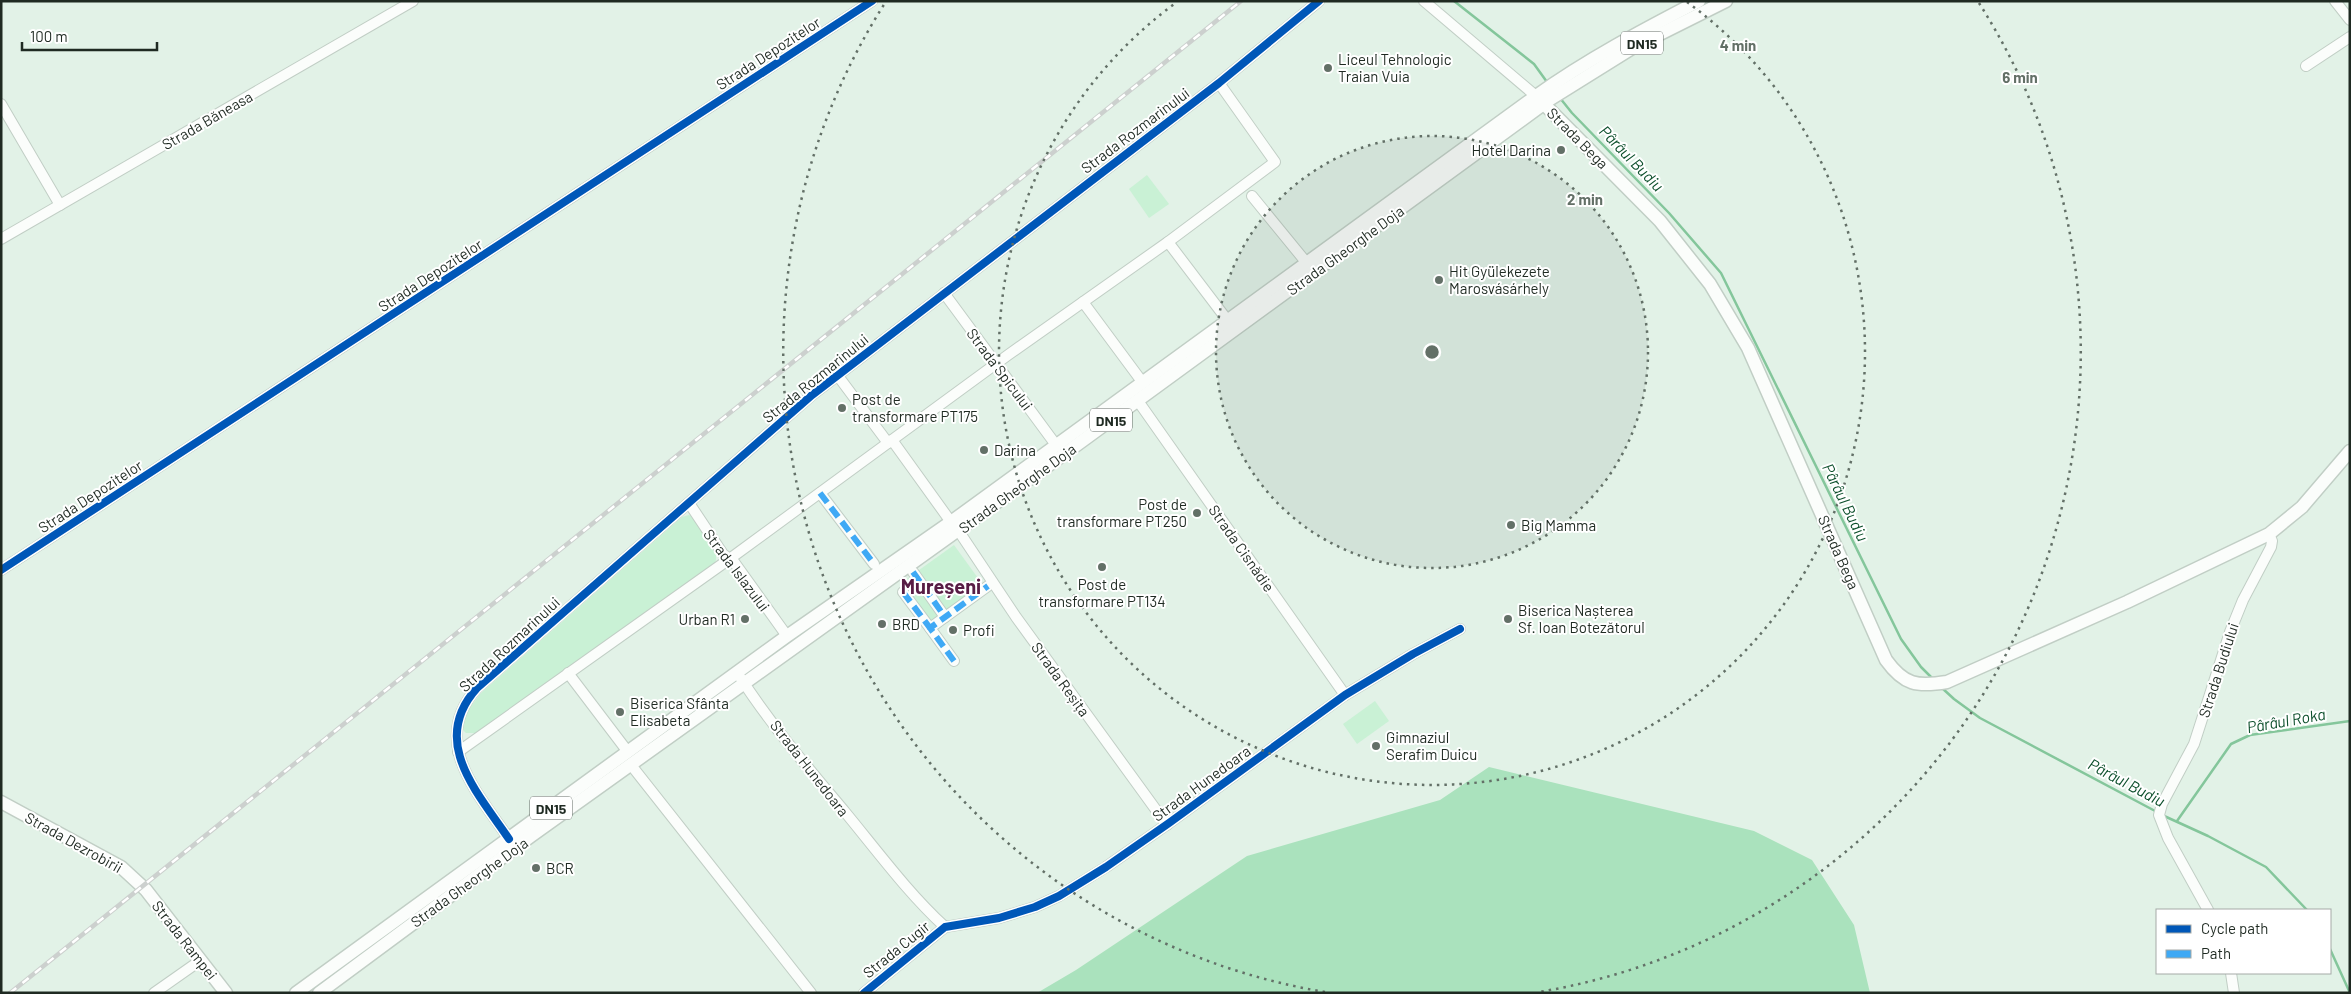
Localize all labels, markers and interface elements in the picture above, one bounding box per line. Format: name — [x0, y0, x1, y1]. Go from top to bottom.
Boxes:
street label: Strada Depozitelor — [713, 12, 824, 93]
scale bar — [22, 20, 158, 52]
text: 100 m — [30, 27, 68, 45]
road number: DN15 — [1621, 32, 1663, 54]
text: 4 min — [1720, 36, 1756, 54]
place label: Liceul Tehnologic Traian Vuia — [1338, 50, 1452, 85]
marker: Liceul Tehnologic Traian Vuia — [1322, 62, 1334, 74]
text: 6 min — [2002, 68, 2038, 86]
street label: Strada Rozmarinului — [1077, 83, 1193, 177]
street label: Strada Băneasa — [159, 87, 255, 153]
street label: Strada Bega — [1544, 104, 1612, 172]
water label: Pârâul Budiu — [1596, 121, 1668, 195]
place label: Hotel Darina — [1472, 141, 1551, 159]
marker: Hotel Darina — [1555, 144, 1567, 156]
text: 2 min — [1567, 190, 1603, 208]
street label: Strada Gheorghe Doja — [1283, 201, 1407, 299]
street label: Strada Depozitelor — [375, 234, 486, 315]
place label: Hit Gyülekezete Marosvásárhely — [1449, 262, 1550, 297]
marker: Hit Gyülekezete Marosvásárhely — [1433, 274, 1445, 286]
street label: Strada Spicului — [963, 324, 1037, 414]
street label: Strada Rozmarinului — [758, 330, 872, 426]
centre of rings — [1423, 343, 1441, 361]
place label: Post de transformare PT175 — [852, 390, 978, 425]
marker: Post de transformare PT175 — [836, 402, 848, 414]
road number: DN15 — [1090, 408, 1132, 432]
street label: Strada Gheorghe Doja — [955, 439, 1079, 537]
place label: Darina — [994, 441, 1036, 459]
marker: Darina — [978, 444, 990, 456]
street label: Strada Depozitelor — [35, 455, 146, 536]
water label: Pârâul Budiu — [1819, 460, 1873, 544]
place label: Post de transformare PT250 — [1057, 495, 1187, 530]
street label: Strada Cisnădie — [1205, 501, 1279, 595]
marker: Post de transformare PT250 — [1191, 507, 1203, 519]
street label: Strada Bega — [1815, 512, 1863, 592]
place label: Big Mamma — [1521, 516, 1596, 534]
marker: Big Mamma — [1505, 519, 1517, 531]
street label: Strada Islazului — [700, 525, 774, 615]
marker: Post de transformare PT134 — [1096, 561, 1108, 573]
district label: Mureșeni — [901, 574, 981, 598]
place label: Post de transformare PT134 — [1038, 575, 1166, 610]
street label: Strada Rozmarinului — [455, 593, 563, 695]
place label: Biserica Nașterea Sf. Ioan Botezătorul — [1518, 601, 1645, 636]
place label: Urban R1 — [678, 610, 735, 628]
marker: Urban R1 — [739, 613, 751, 625]
marker: Biserica Nașterea Sf. Ioan Botezătorul — [1502, 613, 1514, 625]
place label: BRD — [892, 615, 920, 633]
marker: BRD — [876, 618, 888, 630]
street label: Strada Budiului — [2194, 620, 2242, 720]
place label: Profi — [963, 621, 995, 639]
marker: Profi — [947, 624, 959, 636]
street label: Strada Reșița — [1028, 638, 1094, 720]
place label: Biserica Sfânta Elisabeta — [630, 694, 729, 729]
water label: Pârâul Roka — [2245, 704, 2327, 736]
marker: Biserica Sfânta Elisabeta — [614, 706, 626, 718]
street label: Strada Hunedoara — [767, 716, 853, 820]
place label: Gimnaziul Serafim Duicu — [1386, 728, 1477, 763]
marker: Gimnaziul Serafim Duicu — [1370, 740, 1382, 752]
street label: Strada Hunedoara — [1148, 741, 1254, 825]
water label: Pârâul Budiu — [2085, 754, 2169, 810]
road number: DN15 — [530, 796, 572, 820]
street label: Strada Dezrobirii — [22, 808, 126, 876]
street label: Strada Gheorghe Doja — [407, 833, 531, 931]
place label: BCR — [546, 859, 574, 877]
marker: BCR — [530, 862, 542, 874]
street label: Strada Rampei — [149, 897, 221, 983]
legend — [2156, 909, 2331, 974]
street label: Strada Cugir — [859, 916, 933, 981]
text: Cycle path — [2201, 919, 2268, 937]
text: Path — [2201, 944, 2231, 962]

